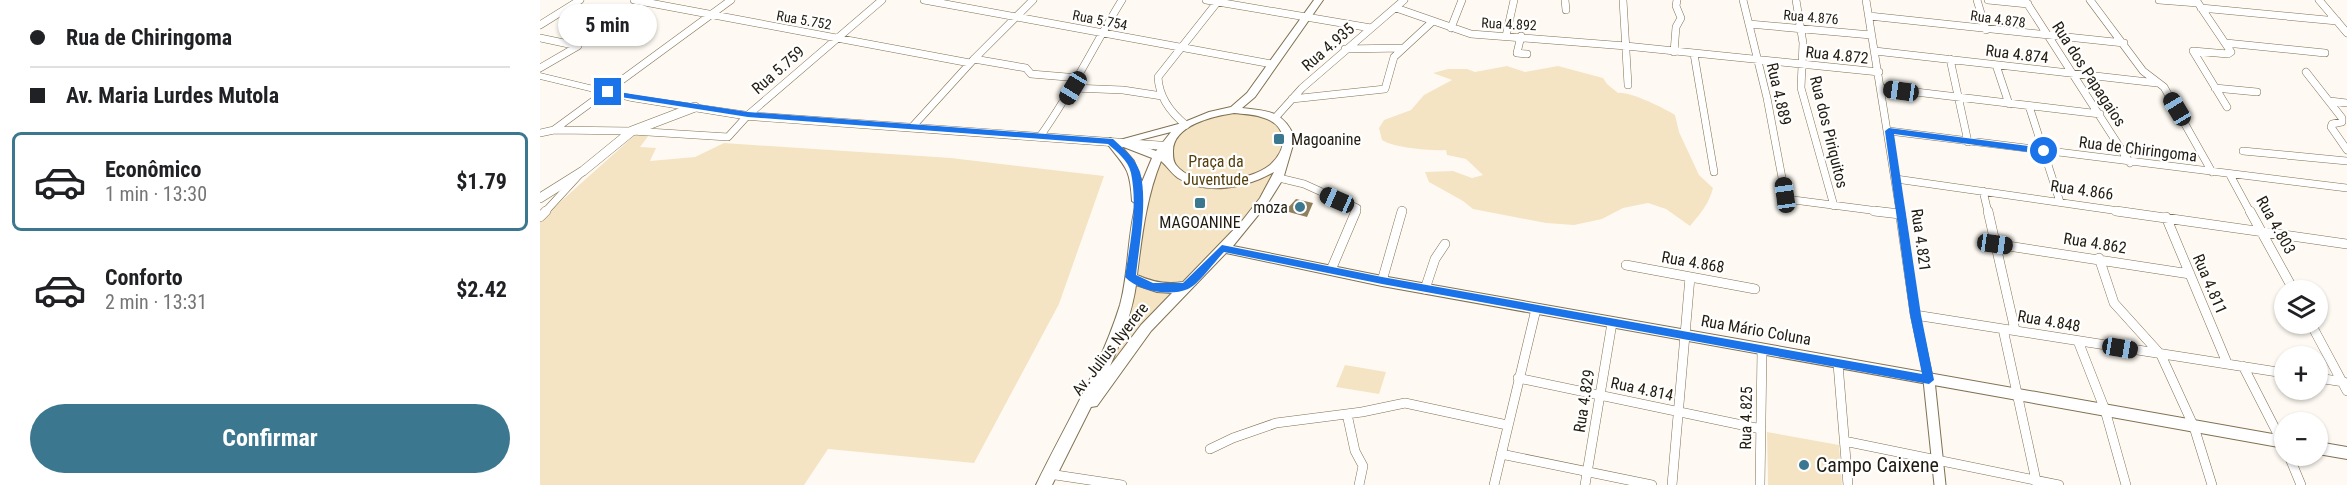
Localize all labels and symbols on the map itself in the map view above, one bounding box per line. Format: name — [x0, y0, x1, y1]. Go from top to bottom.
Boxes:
callout: 5 min — [559, 5, 658, 47]
street label: Rua 5.752 — [775, 7, 833, 33]
street label: Rua 5.754 — [1071, 7, 1129, 33]
street label: Rua 4.876 — [1783, 7, 1839, 27]
street label: Rua 4.878 — [1969, 7, 2027, 31]
street label: Rua 4.892 — [1481, 15, 1537, 33]
street label: Rua dos Papagaios — [2048, 18, 2130, 130]
street label: Rua 4.935 — [1298, 19, 1358, 75]
street label: Rua 4.874 — [1984, 41, 2050, 67]
street label: Rua 5.759 — [748, 42, 808, 98]
street label: Rua 4.872 — [1804, 42, 1870, 68]
street label: Rua 4.889 — [1763, 61, 1795, 127]
car — [1056, 68, 1090, 108]
street label: Rua dos Piriquitos — [1806, 74, 1852, 190]
route end — [594, 78, 621, 105]
car — [1882, 80, 1920, 102]
car — [2160, 89, 2194, 129]
place label: Magoanine — [1291, 130, 1361, 149]
marker: Magoanine — [1272, 132, 1286, 146]
street label: Rua de Chiringoma — [2078, 132, 2198, 166]
route start — [2030, 137, 2057, 164]
park label: Praça da Juventude — [1183, 152, 1249, 189]
car — [1774, 176, 1796, 214]
street label: Rua 4.866 — [2049, 176, 2115, 204]
car — [1317, 184, 1357, 216]
street label: Rua 4.803 — [2252, 193, 2300, 257]
marker: MAGOANINE — [1193, 196, 1207, 210]
place label: moza — [1253, 198, 1288, 217]
marker: moza — [1293, 200, 1307, 214]
street label: Rua 4.821 — [1907, 207, 1935, 273]
place label: MAGOANINE — [1159, 213, 1241, 232]
street label: Rua 4.862 — [2062, 229, 2128, 257]
car — [1976, 233, 2014, 255]
street label: Rua 4.868 — [1660, 247, 1726, 277]
street label: Rua 4.811 — [2189, 251, 2231, 317]
street label: Av. Julius Nyerere — [1068, 299, 1152, 399]
street label: Rua 4.848 — [2016, 306, 2082, 336]
street label: Rua Mário Coluna — [1699, 311, 1813, 349]
car — [2101, 336, 2139, 360]
street label: Rua 4.829 — [1570, 368, 1598, 434]
street label: Rua 4.814 — [1609, 373, 1675, 405]
street label: Rua 4.825 — [1736, 386, 1756, 450]
place label: Campo Caixene — [1816, 453, 1939, 477]
marker: Campo Caixene — [1797, 458, 1811, 472]

